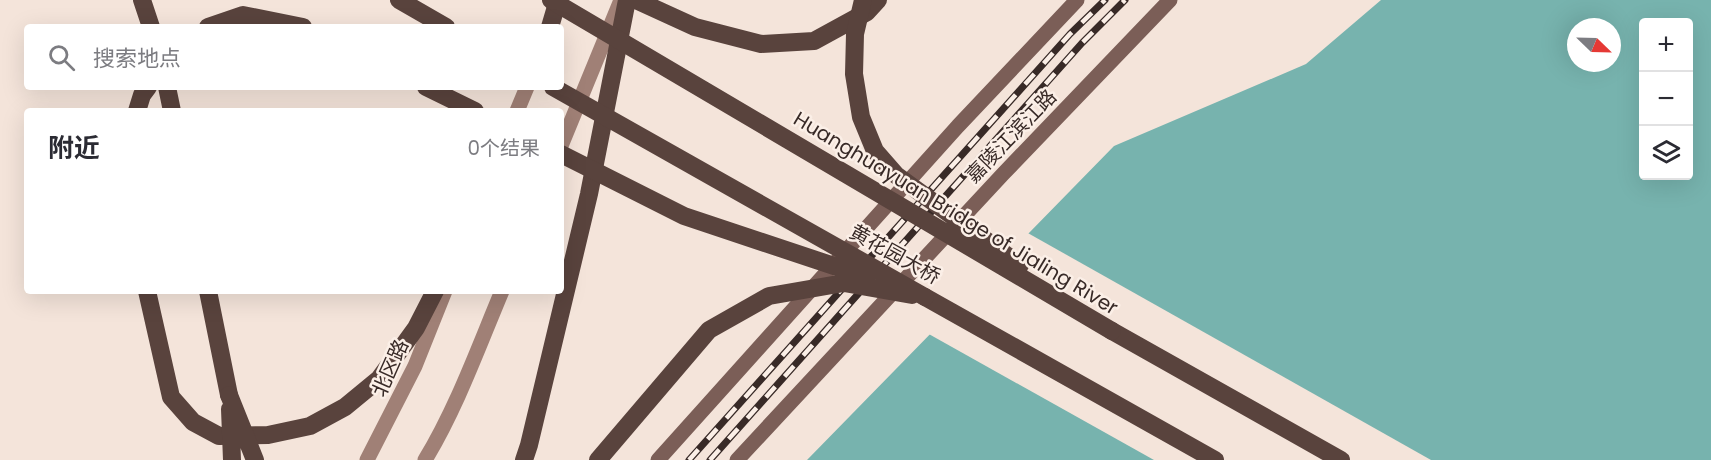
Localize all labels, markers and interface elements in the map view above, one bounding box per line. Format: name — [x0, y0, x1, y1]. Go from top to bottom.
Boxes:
north arrow — [1567, 18, 1621, 72]
map controls — [1639, 18, 1693, 180]
button: + — [1639, 18, 1693, 72]
search box — [24, 24, 564, 90]
icon: search — [45, 41, 78, 74]
text: 搜索地点 — [93, 43, 181, 74]
button: − — [1639, 72, 1693, 126]
street label: 嘉陵江滨江路 — [959, 83, 1063, 189]
street label: Huanghuayuan Bridge of Jialing River — [788, 105, 1124, 321]
button: layers — [1639, 126, 1693, 180]
text: 附近 — [48, 130, 100, 166]
text: 0个结果 — [467, 134, 540, 162]
street label: 黄花园大桥 — [844, 218, 946, 290]
street label: 北区路 — [365, 335, 415, 401]

